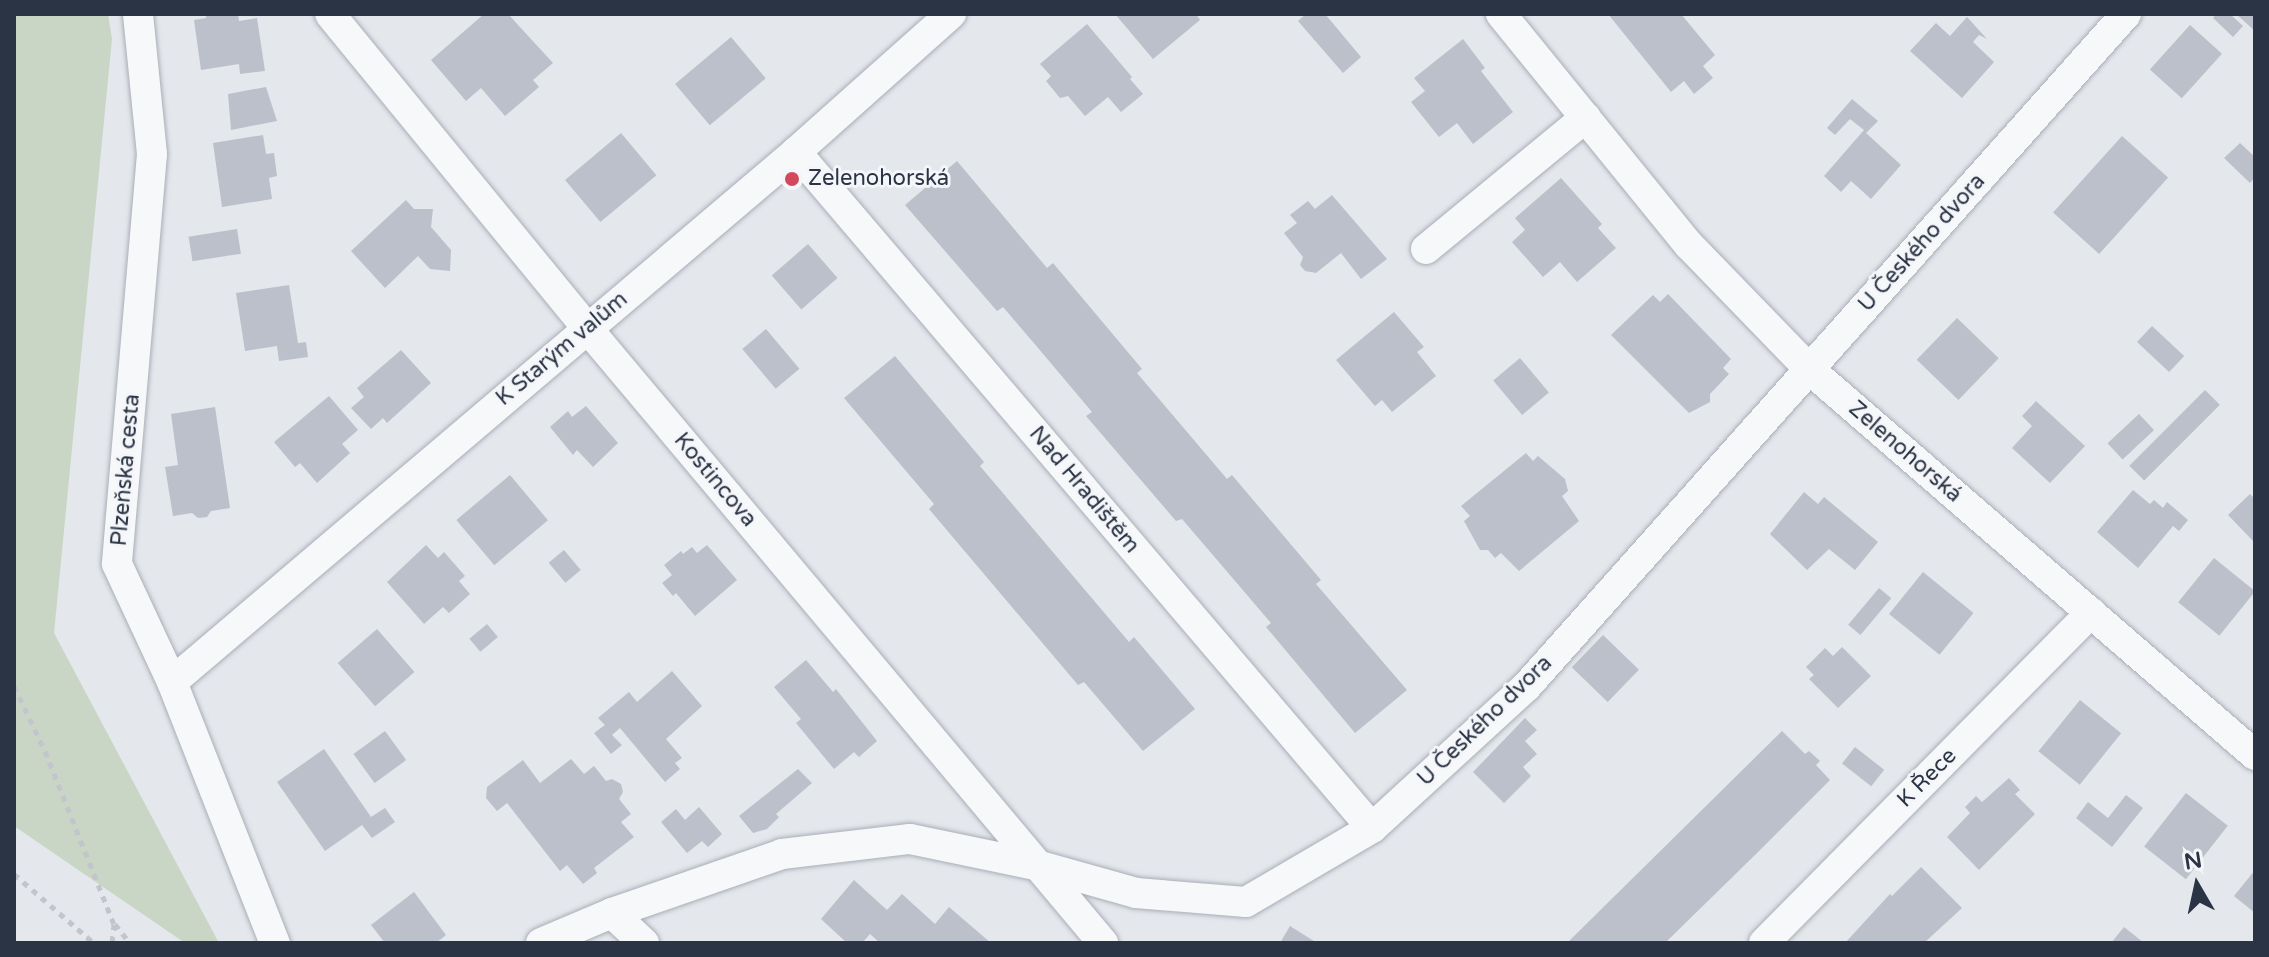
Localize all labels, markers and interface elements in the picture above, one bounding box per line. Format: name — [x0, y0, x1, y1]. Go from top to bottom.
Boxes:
place label: Zelenohorská — [808, 166, 949, 192]
street label: U Českého dvora — [1853, 169, 1991, 317]
marker: Zelenohorská — [783, 170, 801, 188]
street label: K Starým valům — [491, 286, 633, 412]
street label: Plzeňská cesta — [106, 393, 146, 547]
street label: Zelenohorská — [1843, 396, 1967, 508]
street label: Nad Hradištěm — [1023, 421, 1145, 559]
street label: Kostincova — [668, 428, 762, 532]
street label: U Českého dvora — [1412, 650, 1558, 792]
street label: K Řece — [1892, 743, 1962, 813]
north arrow — [2157, 845, 2237, 925]
text: N — [2182, 847, 2204, 876]

